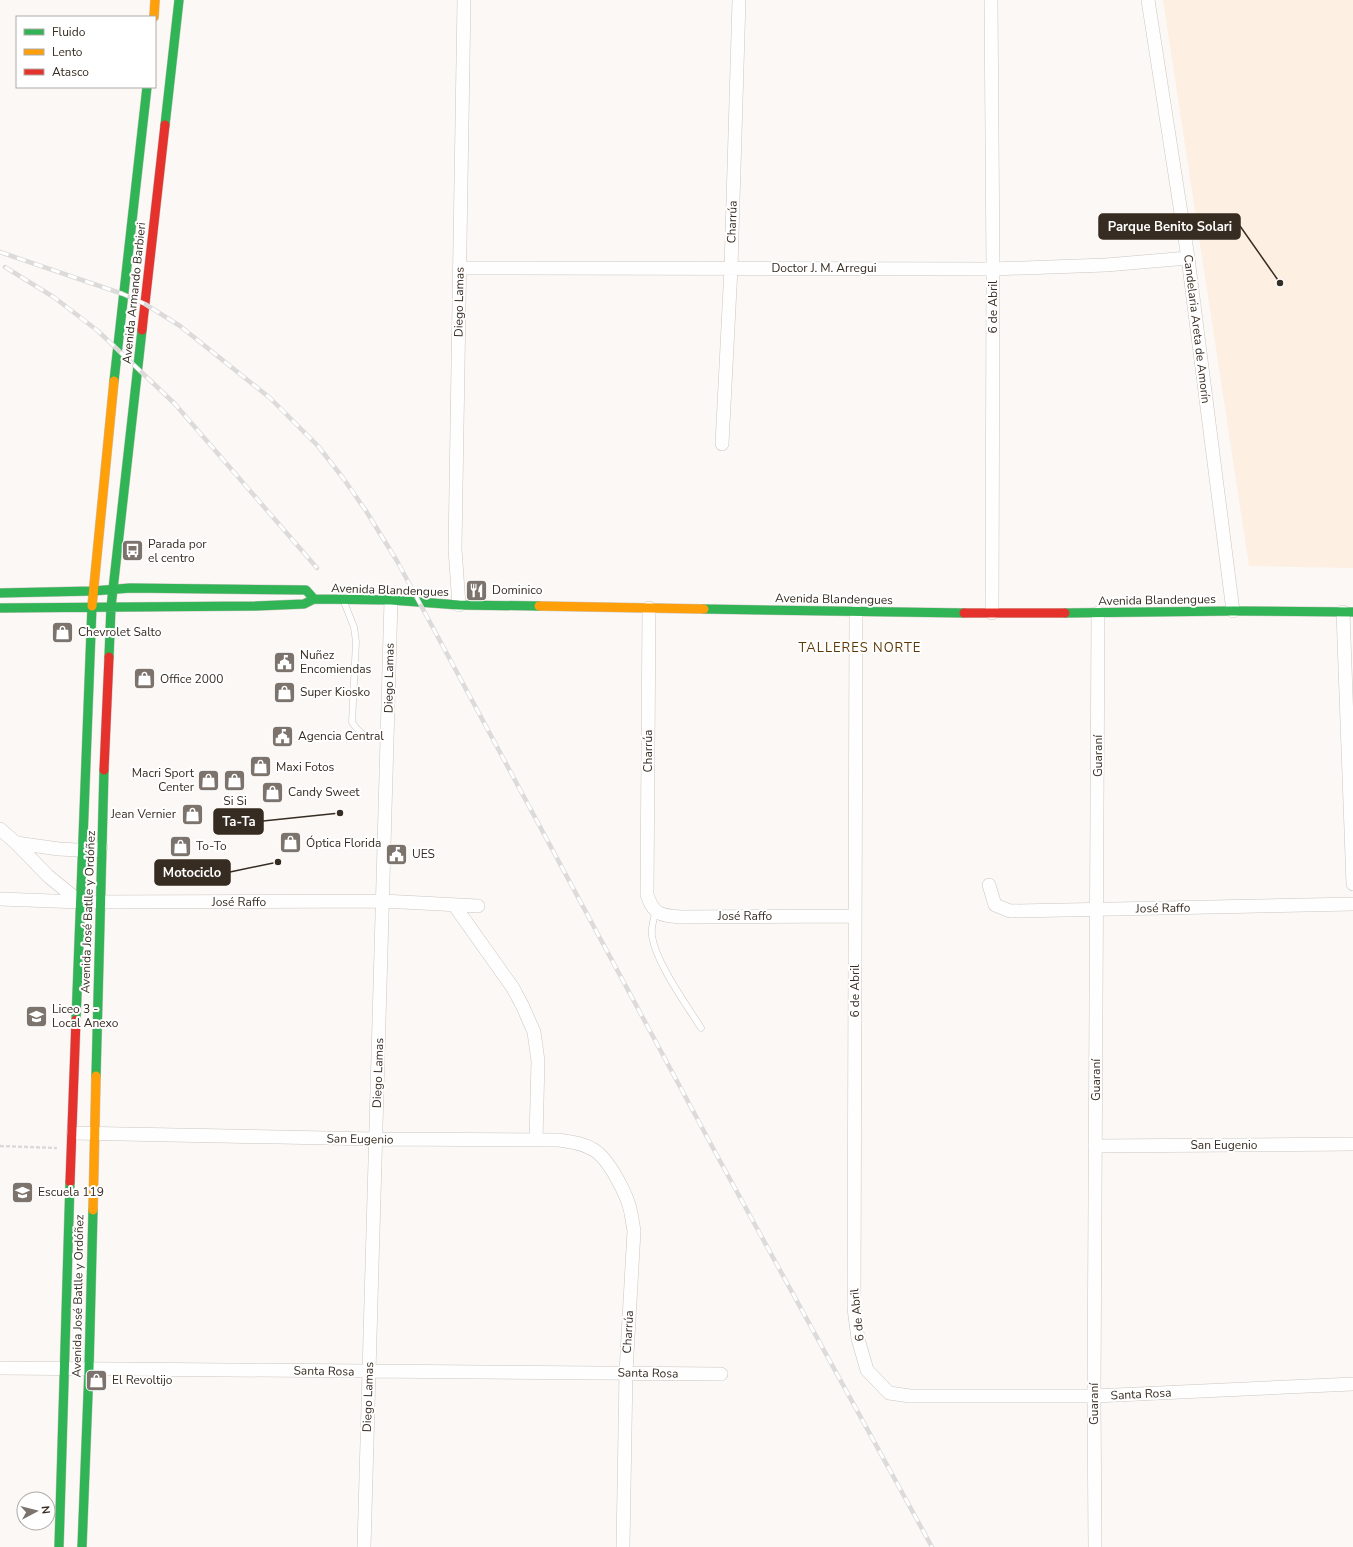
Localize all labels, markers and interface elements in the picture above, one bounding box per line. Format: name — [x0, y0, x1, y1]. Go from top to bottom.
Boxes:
legend — [16, 16, 156, 88]
text: Fluido — [52, 24, 86, 40]
text: Lento — [52, 44, 83, 60]
text: Atasco — [52, 64, 89, 80]
street label: Charrúa — [723, 200, 741, 244]
callout: Parque Benito Solari — [1099, 214, 1240, 239]
text: Parque Benito Solari — [1108, 218, 1232, 236]
street label: Avenida Armando Barbieri — [119, 221, 149, 365]
street label: Candelaria Areta de Amorín — [1180, 254, 1214, 404]
street label: Doctor J. M. Arregui — [771, 260, 877, 276]
street label: Diego Lamas — [450, 267, 468, 337]
street label: 6 de Abril — [985, 280, 1001, 334]
place label: Parada por el centro — [148, 536, 207, 566]
bus stop icon: Parada por el centro — [120, 538, 146, 564]
restaurant icon: Dominico — [463, 577, 489, 603]
street label: Avenida Blandengues — [331, 580, 449, 600]
place label: Dominico — [492, 582, 543, 598]
street label: Avenida Blandengues — [775, 590, 893, 608]
street label: Avenida Blandengues — [1098, 591, 1216, 609]
shop icon: Chevrolet Salto — [49, 619, 75, 645]
place label: Chevrolet Salto — [78, 624, 162, 640]
district label: TALLERES NORTE — [799, 639, 921, 657]
street label: Diego Lamas — [380, 643, 398, 713]
place label: Nuñez Encomiendas — [300, 647, 372, 677]
public building icon: Nuñez Encomiendas — [271, 649, 297, 675]
shop icon: Office 2000 — [131, 666, 157, 692]
place label: Office 2000 — [160, 671, 223, 687]
shop icon: Super Kiosko — [271, 679, 297, 705]
place label: Super Kiosko — [300, 684, 370, 700]
public building icon: Agencia Central — [269, 723, 295, 749]
place label: Agencia Central — [298, 728, 384, 744]
street label: Charrúa — [640, 730, 656, 772]
street label: Guaraní — [1090, 734, 1106, 777]
shop icon: Maxi Fotos — [248, 754, 274, 780]
place label: Maxi Fotos — [276, 759, 335, 775]
place label: Macri Sport Center — [132, 765, 195, 795]
shop icon: Macri Sport Center — [196, 767, 222, 793]
shop icon: Si Si — [222, 767, 248, 793]
shop icon: Candy Sweet — [259, 779, 285, 805]
place label: Candy Sweet — [288, 784, 360, 800]
place label: Si Si — [223, 793, 247, 809]
shop icon: Jean Vernier — [179, 801, 205, 827]
place label: Jean Vernier — [110, 806, 177, 822]
callout: Ta-Ta — [214, 809, 263, 834]
text: Ta-Ta — [222, 813, 256, 831]
street label: Avenida José Batlle y Ordóñez — [77, 830, 99, 994]
shop icon: Óptica Florida — [277, 830, 303, 856]
shop icon: To-To — [167, 833, 193, 859]
place label: Óptica Florida — [306, 835, 381, 851]
place label: To-To — [196, 838, 227, 854]
public building icon: UES — [383, 841, 409, 867]
place label: UES — [412, 846, 435, 862]
callout: Motociclo — [155, 860, 230, 885]
text: Motociclo — [163, 864, 221, 882]
street label: José Raffo — [211, 894, 267, 910]
street label: José Raffo — [1135, 900, 1191, 916]
street label: José Raffo — [717, 908, 773, 924]
street label: 6 de Abril — [847, 964, 863, 1018]
place label: Liceo 3 - Local Anexo — [52, 1001, 119, 1031]
school or university icon: Liceo 3 - Local Anexo — [24, 1003, 50, 1029]
street label: Diego Lamas — [369, 1037, 387, 1108]
street label: Guaraní — [1088, 1058, 1104, 1101]
street label: San Eugenio — [326, 1130, 394, 1148]
street label: San Eugenio — [1190, 1137, 1258, 1153]
school or university icon: Escuela 119 — [9, 1179, 35, 1205]
place label: Escuela 119 — [38, 1184, 104, 1200]
street label: Avenida José Batlle y Ordóñez — [69, 1214, 87, 1378]
street label: 6 de Abril — [846, 1287, 868, 1342]
street label: Charrúa — [619, 1310, 637, 1354]
street label: Diego Lamas — [359, 1361, 377, 1432]
street label: Santa Rosa — [293, 1362, 355, 1380]
street label: Santa Rosa — [617, 1364, 679, 1382]
shop icon: El Revoltijo — [84, 1367, 110, 1393]
place label: El Revoltijo — [112, 1372, 173, 1388]
street label: Guaraní — [1086, 1382, 1102, 1425]
street label: Santa Rosa — [1110, 1384, 1172, 1404]
north arrow — [16, 1491, 56, 1531]
text: N — [37, 1505, 53, 1515]

